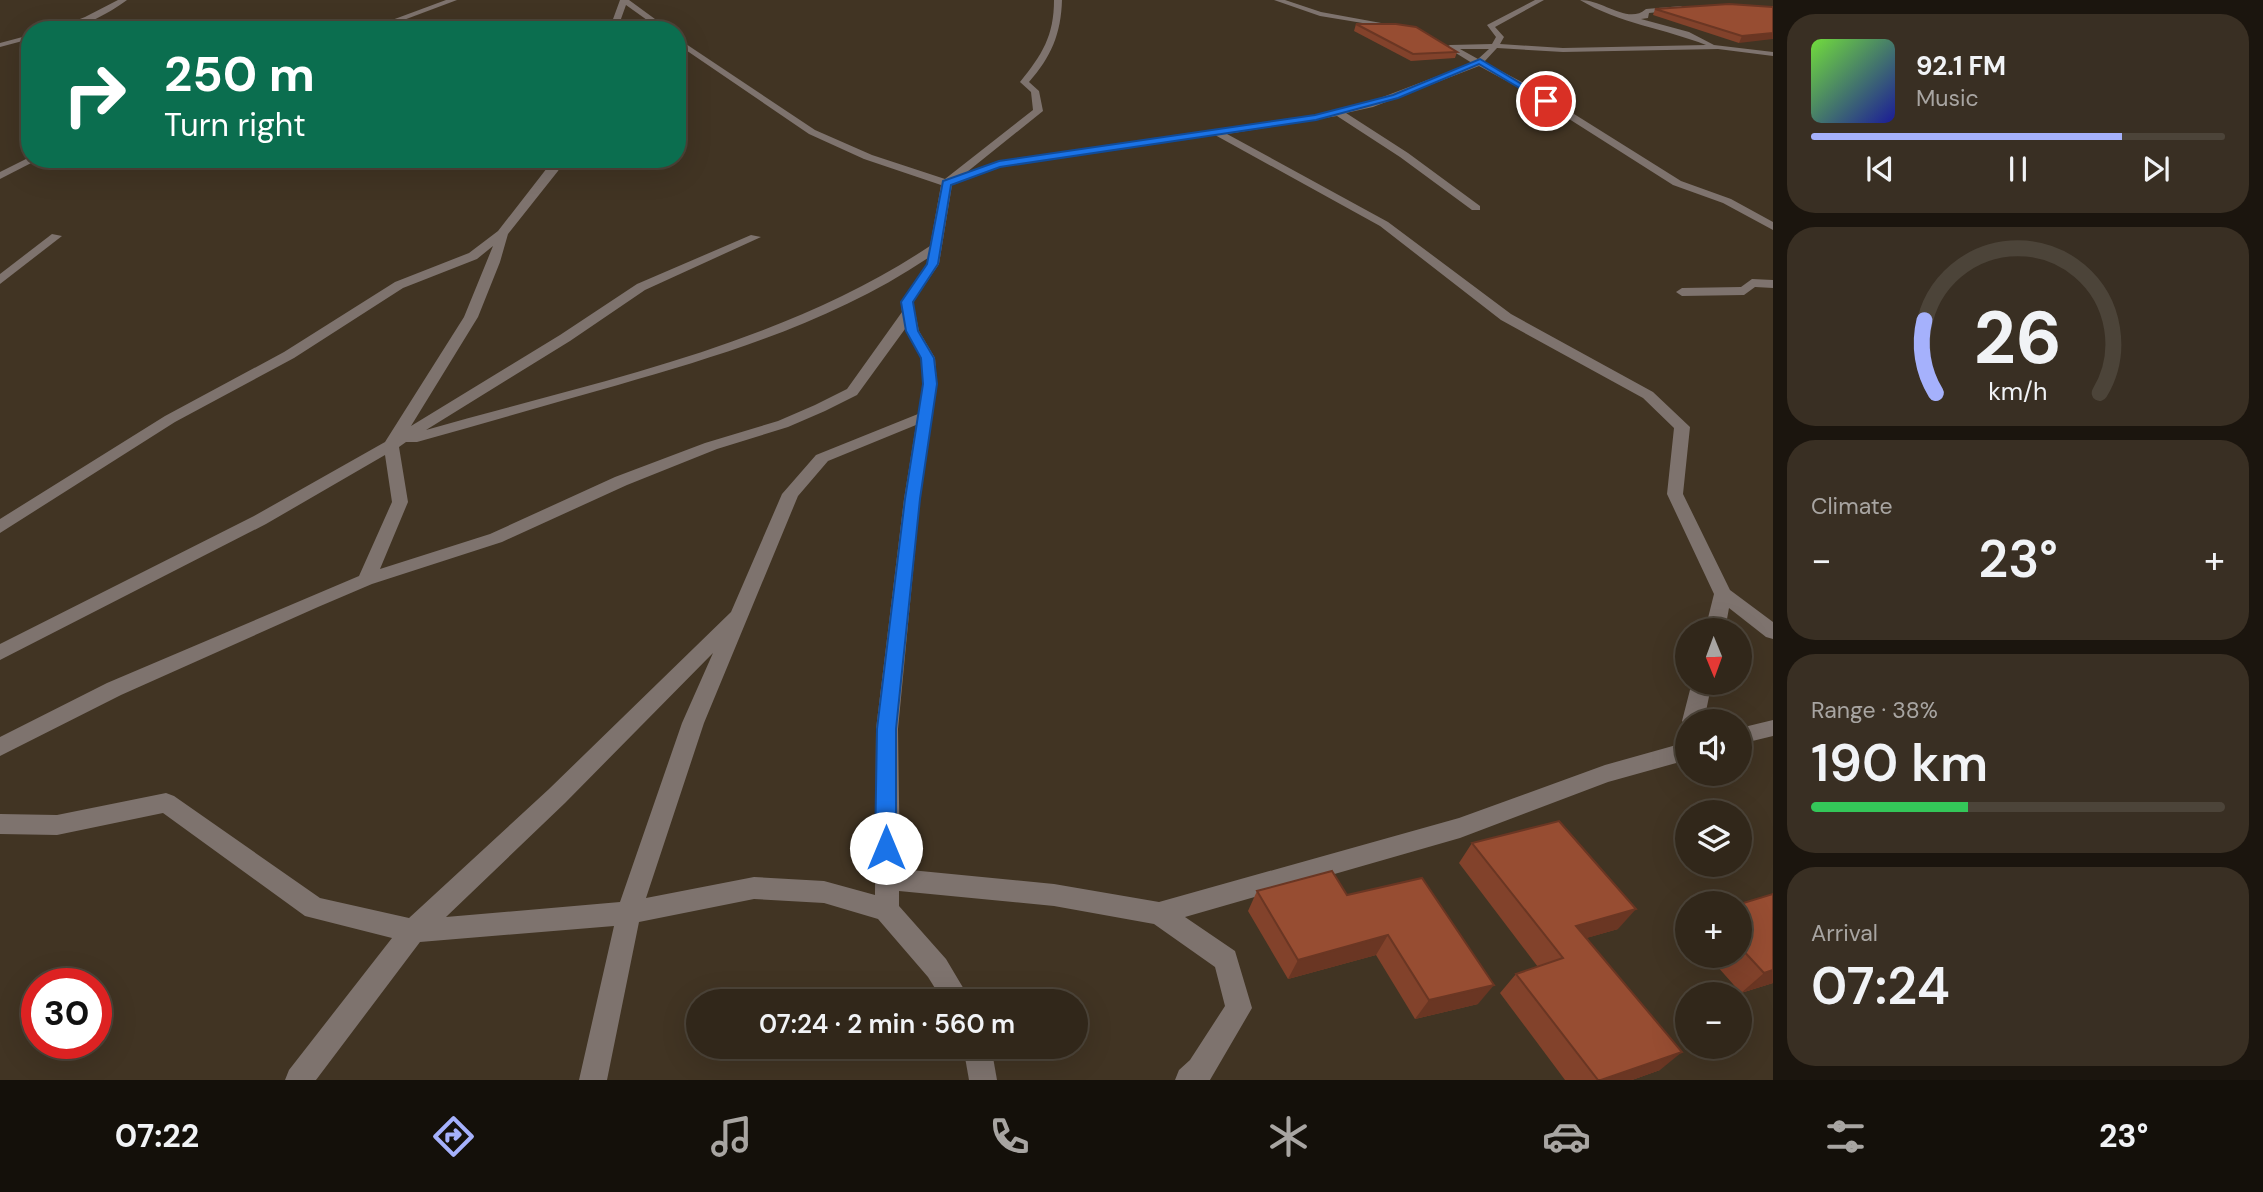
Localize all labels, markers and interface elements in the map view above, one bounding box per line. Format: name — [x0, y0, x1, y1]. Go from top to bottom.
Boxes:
text: 250 m — [164, 42, 315, 106]
icon: right — [49, 49, 140, 140]
text: 92.1 FM — [1916, 49, 2006, 83]
pin — [1516, 71, 1576, 131]
icon: arrive — [1527, 82, 1565, 120]
text: Music — [1916, 83, 1979, 113]
text: Turn right — [164, 104, 306, 146]
icon: previous — [1861, 150, 1899, 188]
icon: pause — [1999, 150, 2037, 188]
icon: next — [2137, 150, 2175, 188]
text: 26 — [1974, 291, 2062, 386]
text: km/h — [1988, 375, 2048, 408]
text: Climate — [1811, 491, 1893, 521]
text: 23° — [1978, 525, 2058, 593]
text: − — [1811, 535, 1832, 585]
text: + — [2204, 535, 2225, 585]
north arrow — [1675, 618, 1752, 695]
map controls — [1675, 618, 1752, 1059]
text: Range · 38% — [1811, 695, 1938, 725]
button: sound — [1675, 709, 1752, 786]
text: 190 km — [1811, 729, 1988, 797]
button: layers — [1675, 800, 1752, 877]
position arrow — [849, 811, 923, 885]
button: + — [1675, 891, 1752, 968]
text: Arrival — [1811, 918, 1878, 948]
text: 07:24 — [1811, 952, 1950, 1020]
speed limit sign: 30 — [21, 968, 112, 1059]
button: − — [1675, 982, 1752, 1059]
text: 07:24 · 2 min · 560 m — [759, 1007, 1015, 1041]
icon: directions — [429, 1112, 478, 1161]
icon: music — [707, 1112, 756, 1161]
icon: phone — [985, 1112, 1034, 1161]
icon: climate — [1264, 1112, 1313, 1161]
icon: car — [1542, 1112, 1591, 1161]
icon: filters — [1821, 1112, 1870, 1161]
text: 07:22 — [115, 1115, 199, 1157]
text: 23° — [2099, 1115, 2148, 1157]

